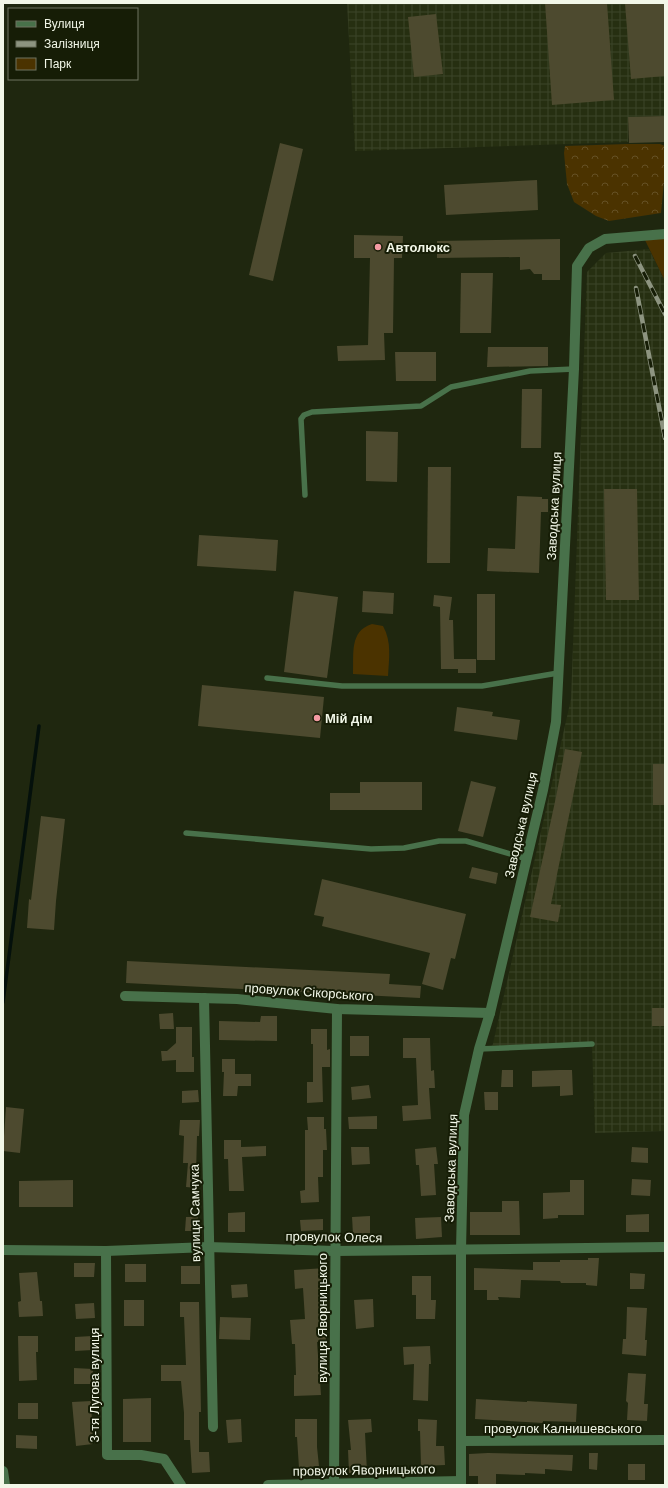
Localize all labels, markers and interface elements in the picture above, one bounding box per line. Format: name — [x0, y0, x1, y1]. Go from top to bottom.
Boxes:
legend — [8, 8, 138, 80]
text: Вулиця — [44, 17, 85, 31]
text: Залізниця — [44, 37, 100, 51]
text: Парк — [44, 57, 72, 71]
place label: Автолюкс — [386, 240, 450, 255]
marker: Автолюкс — [373, 242, 383, 252]
street label: Заводська вулиця — [544, 451, 564, 561]
place label: Мій дім — [325, 711, 373, 726]
marker: Мій дім — [312, 713, 322, 723]
street label: Заводська вулиця — [501, 770, 541, 880]
street label: провулок Сікорського — [244, 980, 374, 1004]
street label: Заводська вулиця — [442, 1113, 460, 1223]
street label: вулиця Самчука — [187, 1163, 203, 1262]
street label: провулок Олеся — [285, 1229, 383, 1245]
street label: вулиця Яворницького — [315, 1253, 330, 1383]
street label: 3-тя Лугова вулиця — [87, 1328, 102, 1442]
street label: провулок Калнишевського — [484, 1421, 642, 1436]
street label: провулок Яворницького — [293, 1461, 435, 1479]

